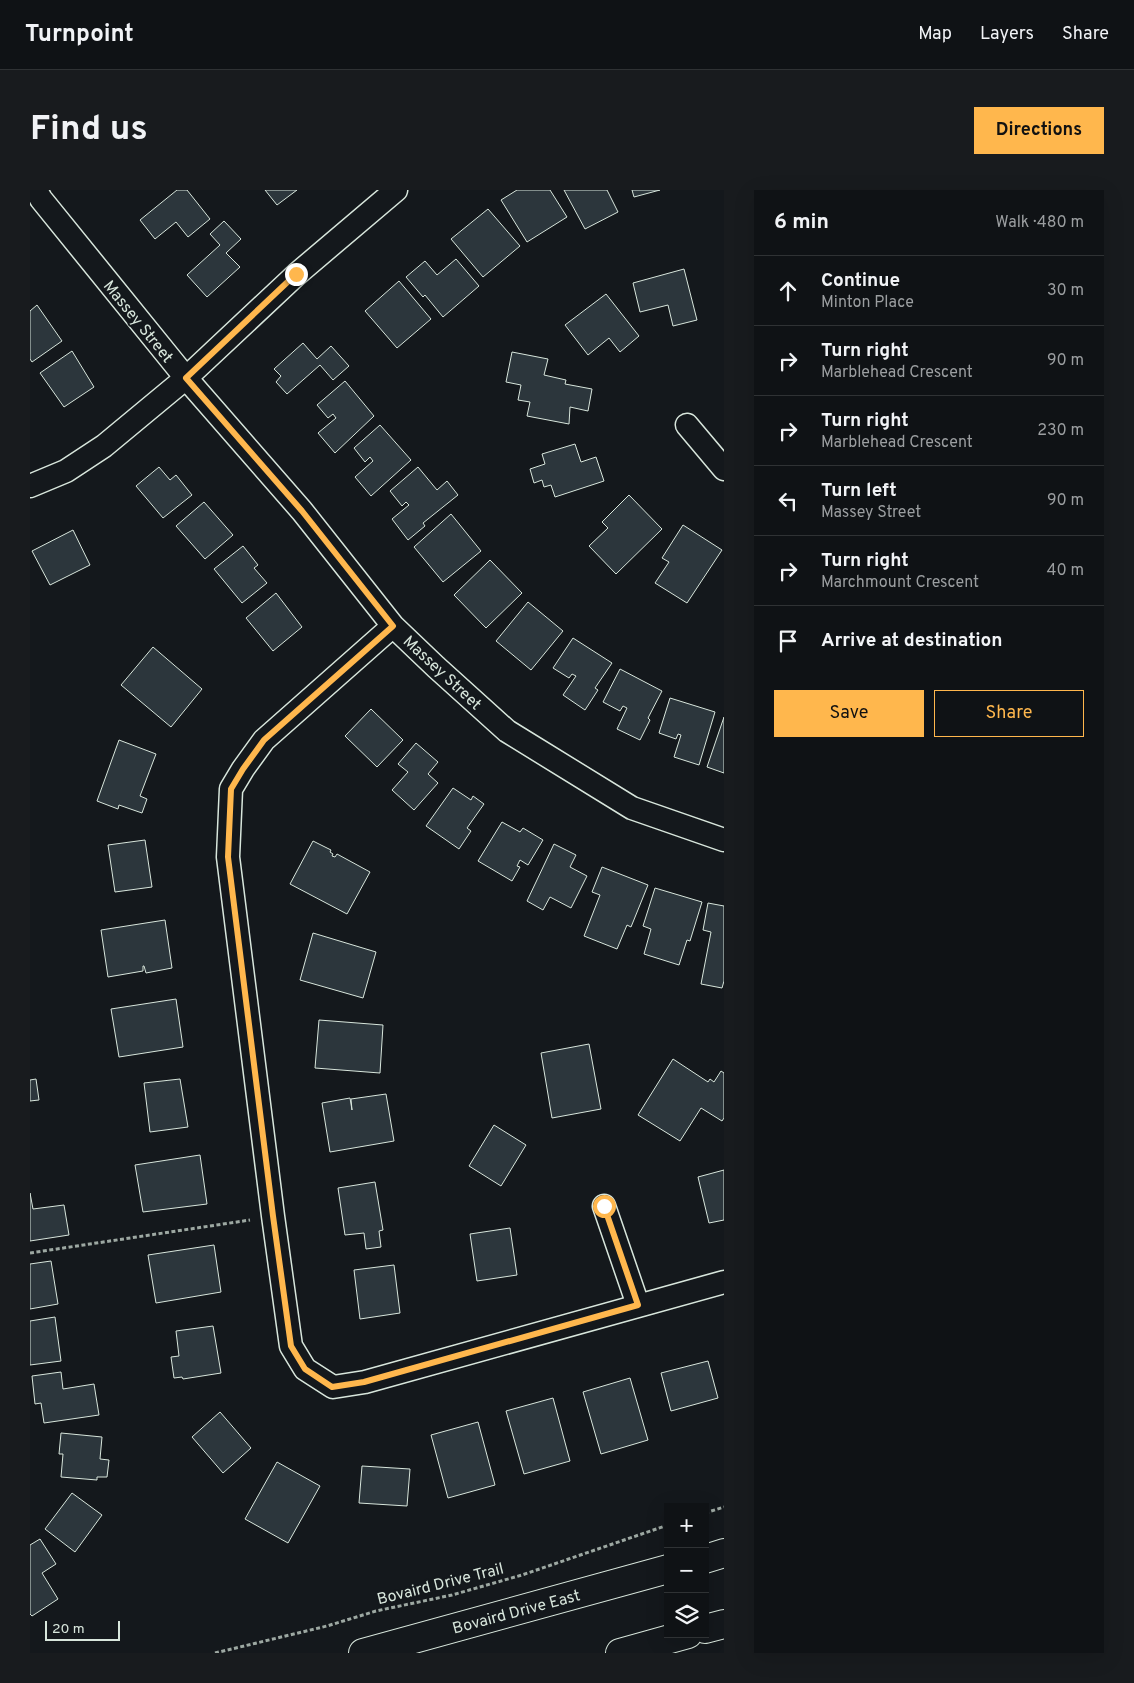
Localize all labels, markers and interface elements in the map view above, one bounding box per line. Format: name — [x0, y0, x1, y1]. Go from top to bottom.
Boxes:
text: Turnpoint — [25, 20, 134, 50]
text: Map — [918, 23, 952, 46]
text: Layers — [980, 23, 1034, 46]
text: Share — [1062, 23, 1109, 46]
button: Directions — [974, 107, 1104, 154]
text: Find us — [30, 108, 148, 152]
text: 6 min — [774, 209, 829, 236]
text: Walk · 480 m — [995, 213, 1084, 233]
route end — [285, 263, 308, 286]
text: Continue — [821, 269, 900, 293]
street label: Massey Street — [98, 277, 177, 367]
icon: ahead — [774, 277, 802, 305]
text: 30 m — [1047, 281, 1084, 301]
text: Minton Place — [821, 293, 914, 313]
text: Turn right — [821, 339, 909, 363]
icon: right — [774, 347, 802, 375]
text: 90 m — [1047, 351, 1084, 371]
text: Marblehead Crescent — [821, 363, 973, 383]
text: Turn right — [821, 409, 909, 433]
icon: right — [774, 417, 802, 445]
text: 230 m — [1037, 421, 1084, 441]
text: Marblehead Crescent — [821, 433, 973, 453]
text: Turn left — [821, 479, 897, 503]
icon: left — [774, 487, 802, 515]
text: 90 m — [1047, 491, 1084, 511]
text: Massey Street — [821, 503, 921, 523]
text: Turn right — [821, 549, 909, 573]
icon: right — [774, 557, 802, 585]
text: 40 m — [1046, 561, 1084, 581]
text: Marchmount Crescent — [821, 573, 979, 593]
icon: arrive — [774, 627, 802, 655]
text: Arrive at destination — [821, 629, 1002, 653]
street label: Massey Street — [398, 632, 485, 715]
button: Save — [774, 690, 924, 737]
button: Share — [934, 690, 1084, 737]
route start — [593, 1195, 616, 1218]
map controls — [664, 1503, 709, 1638]
button: + — [664, 1503, 709, 1548]
button: − — [664, 1548, 709, 1593]
street label: Bovaird Drive Trail — [375, 1560, 506, 1610]
street label: Bovaird Drive East — [450, 1586, 583, 1640]
button: layers — [664, 1593, 709, 1638]
scale bar — [45, 1618, 120, 1641]
text: 20 m — [52, 1621, 85, 1638]

